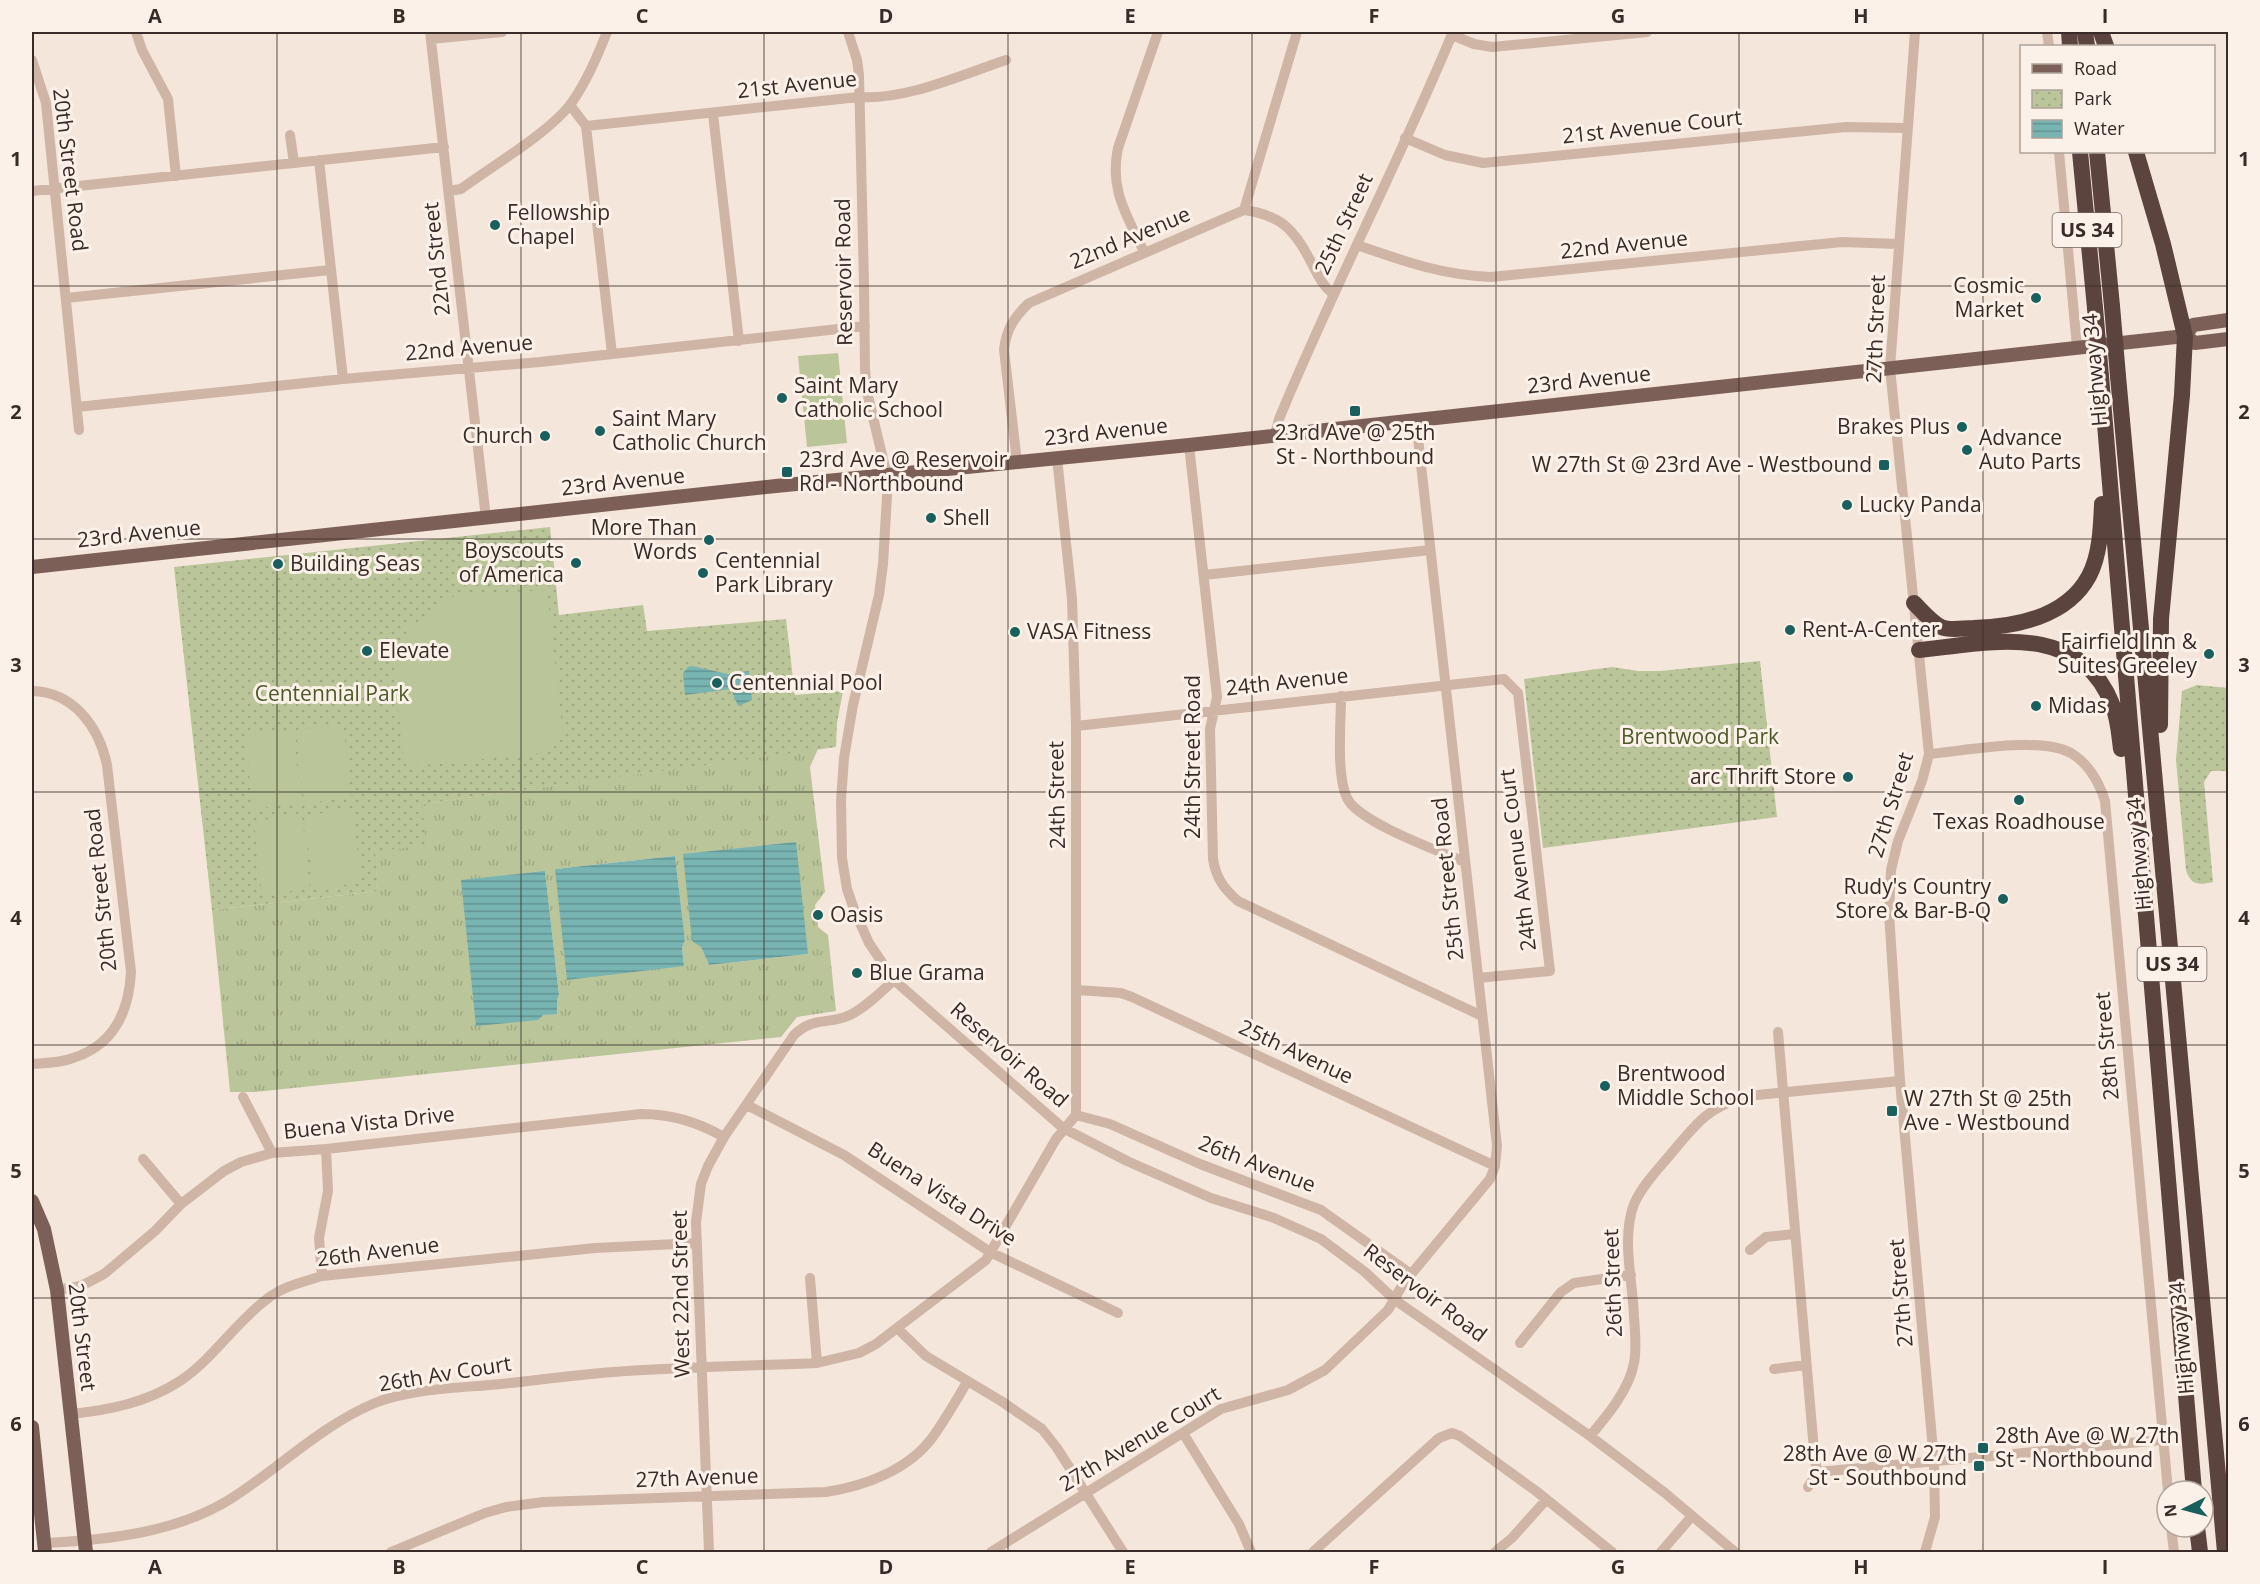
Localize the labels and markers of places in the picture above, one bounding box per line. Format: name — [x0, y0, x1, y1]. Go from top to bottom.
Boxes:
place label: Fellowship Chapel — [507, 198, 610, 250]
marker: Fellowship Chapel — [488, 218, 502, 232]
place label: Cosmic Market — [1953, 271, 2024, 323]
marker: Cosmic Market — [2029, 291, 2043, 305]
place label: Saint Mary Catholic School — [794, 371, 943, 423]
marker: Saint Mary Catholic School — [775, 391, 789, 405]
place label: Saint Mary Catholic Church — [612, 404, 767, 456]
marker: 23rd Ave @ 25th St - Northbound — [1348, 404, 1362, 418]
place label: Brakes Plus — [1837, 412, 1950, 440]
place label: 23rd Ave @ 25th St - Northbound — [1275, 418, 1435, 470]
marker: Brakes Plus — [1955, 420, 1969, 434]
place label: Church — [462, 421, 533, 449]
place label: Advance Auto Parts — [1979, 423, 2081, 475]
marker: Saint Mary Catholic Church — [593, 424, 607, 438]
marker: Church — [538, 429, 552, 443]
marker: Advance Auto Parts — [1960, 443, 1974, 457]
place label: 23rd Ave @ Reservoir Rd - Northbound — [799, 445, 1008, 497]
place label: W 27th St @ 23rd Ave - Westbound — [1532, 450, 1872, 478]
marker: W 27th St @ 23rd Ave - Westbound — [1877, 458, 1891, 472]
marker: 23rd Ave @ Reservoir Rd - Northbound — [780, 465, 794, 479]
place label: Lucky Panda — [1859, 490, 1982, 518]
marker: Lucky Panda — [1840, 498, 1854, 512]
place label: Shell — [943, 503, 990, 531]
marker: Shell — [924, 511, 938, 525]
place label: More Than Words — [591, 513, 697, 565]
marker: More Than Words — [702, 533, 716, 547]
place label: Boyscouts of America — [459, 536, 564, 588]
place label: Centennial Park Library — [715, 546, 833, 598]
place label: Building Seas — [290, 549, 420, 577]
marker: Boyscouts of America — [569, 556, 583, 570]
marker: Building Seas — [271, 557, 285, 571]
marker: Centennial Park Library — [696, 566, 710, 580]
place label: Rent-A-Center — [1802, 615, 1940, 643]
place label: VASA Fitness — [1027, 617, 1151, 645]
marker: Rent-A-Center — [1783, 623, 1797, 637]
marker: VASA Fitness — [1008, 625, 1022, 639]
place label: Fairfield Inn & Suites Greeley — [2058, 627, 2198, 679]
place label: Elevate — [379, 636, 449, 664]
marker: Elevate — [360, 644, 374, 658]
marker: Fairfield Inn & Suites Greeley — [2202, 647, 2216, 661]
place label: Centennial Pool — [729, 668, 883, 696]
marker: Centennial Pool — [710, 676, 724, 690]
place label: Midas — [2048, 691, 2107, 719]
marker: Midas — [2029, 699, 2043, 713]
place label: arc Thrift Store — [1690, 762, 1836, 790]
marker: arc Thrift Store — [1841, 770, 1855, 784]
marker: Texas Roadhouse — [2012, 793, 2026, 807]
place label: Texas Roadhouse — [1933, 807, 2105, 835]
place label: Rudy's Country Store & Bar-B-Q — [1836, 872, 1991, 924]
marker: Rudy's Country Store & Bar-B-Q — [1996, 892, 2010, 906]
place label: Oasis — [830, 900, 883, 928]
marker: Oasis — [811, 908, 825, 922]
place label: Blue Grama — [869, 958, 985, 986]
marker: Blue Grama — [850, 966, 864, 980]
place label: Brentwood Middle School — [1617, 1059, 1754, 1111]
marker: Brentwood Middle School — [1598, 1079, 1612, 1093]
place label: W 27th St @ 25th Ave - Westbound — [1904, 1084, 2072, 1136]
marker: W 27th St @ 25th Ave - Westbound — [1885, 1104, 1899, 1118]
place label: 28th Ave @ W 27th St - Northbound — [1995, 1421, 2179, 1473]
place label: 28th Ave @ W 27th St - Southbound — [1783, 1439, 1967, 1491]
marker: 28th Ave @ W 27th St - Northbound — [1976, 1441, 1990, 1455]
marker: 28th Ave @ W 27th St - Southbound — [1972, 1459, 1986, 1473]

